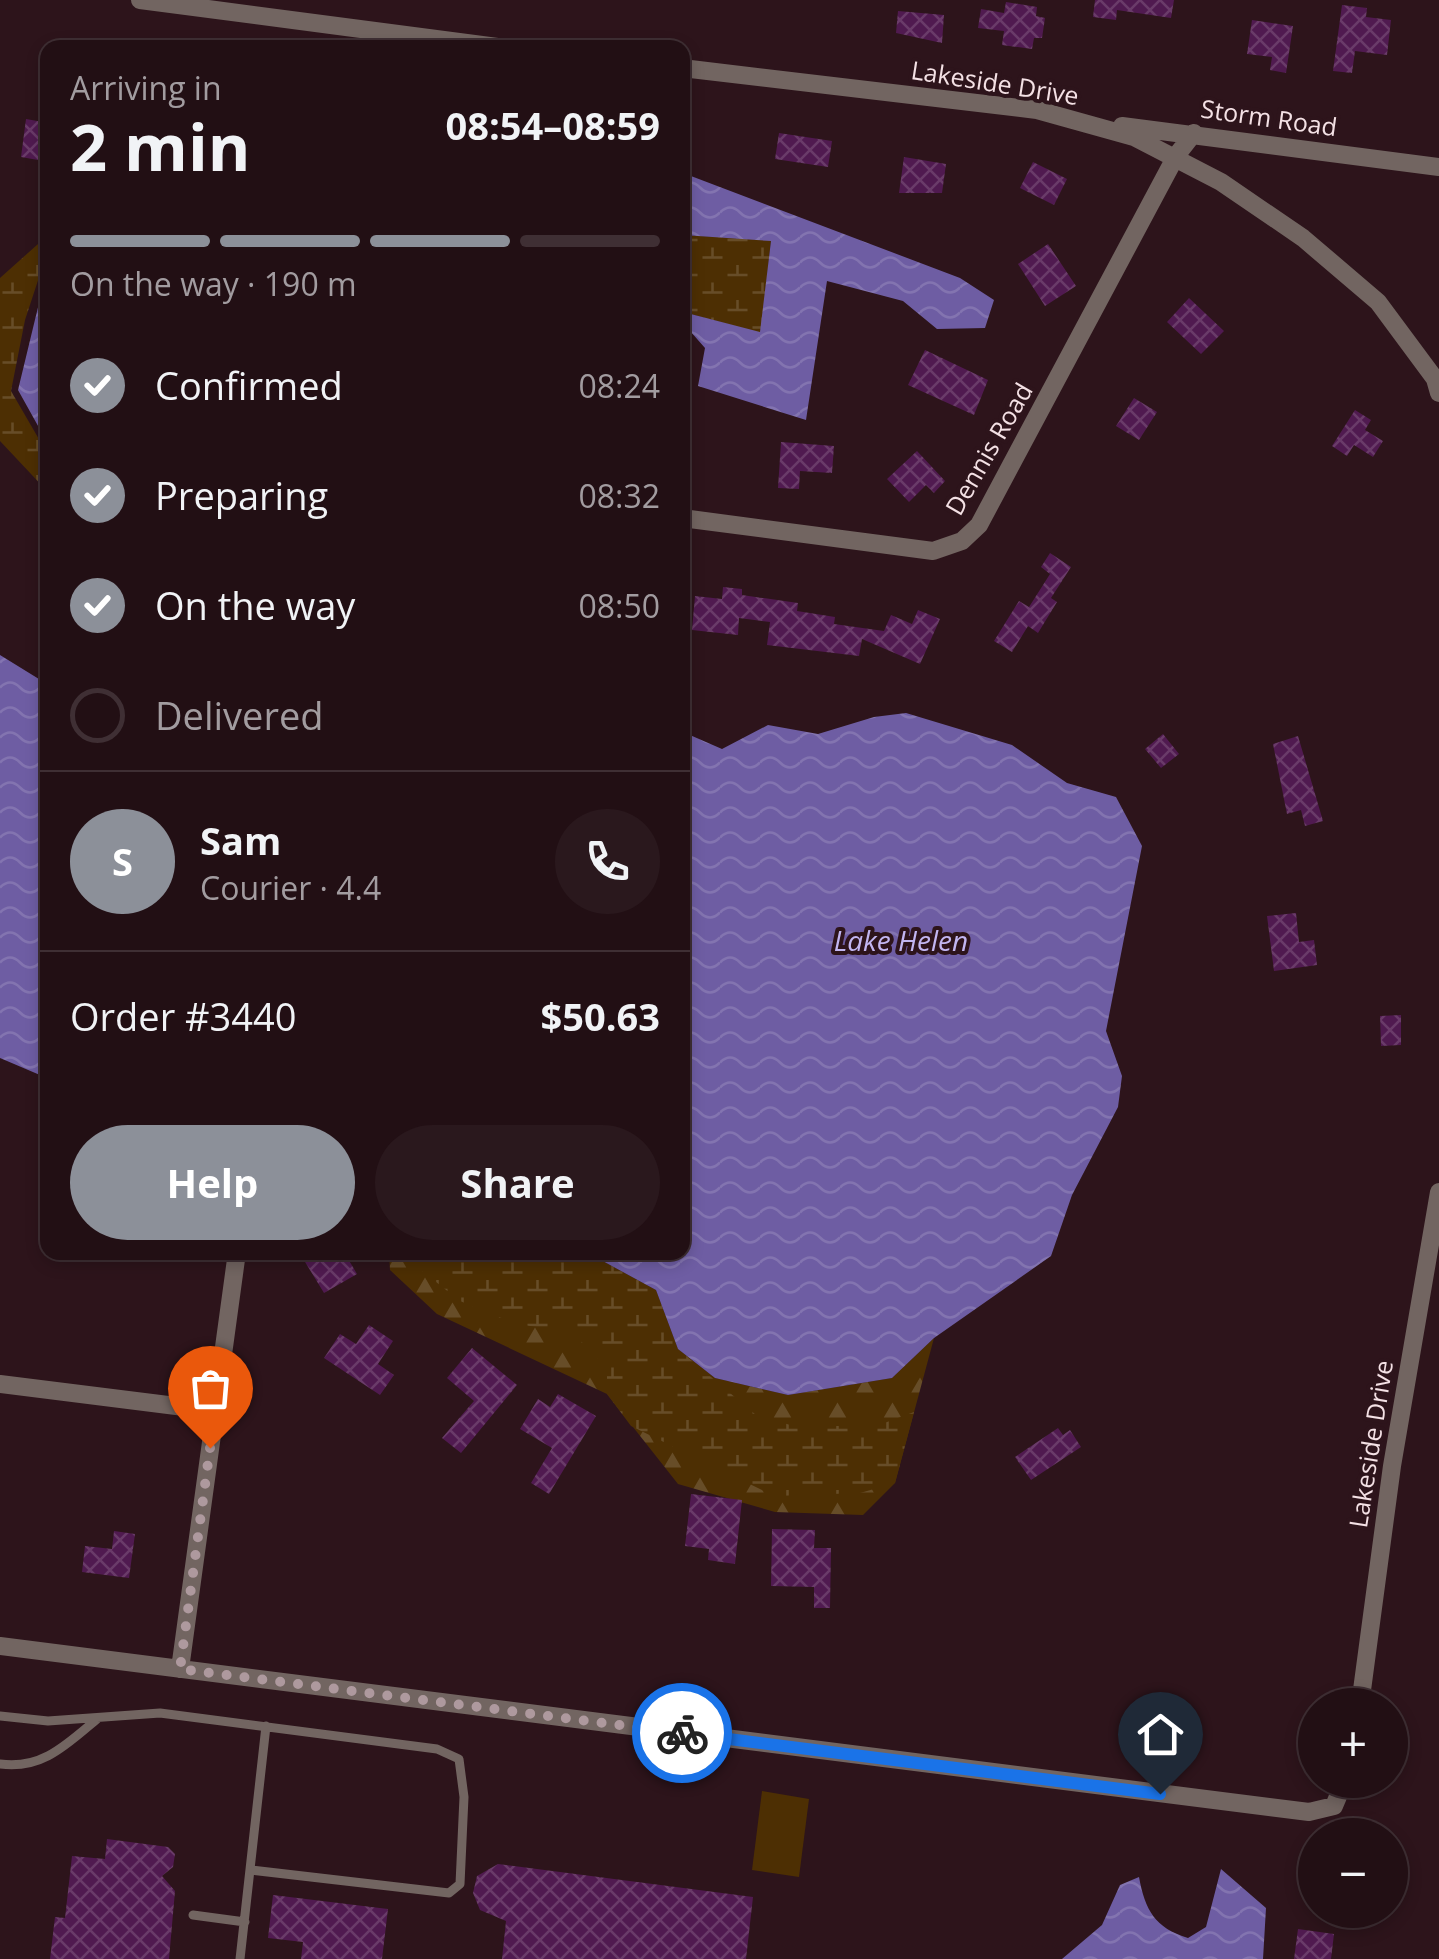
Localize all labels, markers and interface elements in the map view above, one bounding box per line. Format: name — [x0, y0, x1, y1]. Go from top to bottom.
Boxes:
street label: Lakeside Drive — [909, 52, 1081, 112]
text: Arriving in — [70, 66, 222, 109]
street label: Storm Road — [1199, 91, 1339, 143]
text: 08:54–08:59 — [446, 99, 660, 151]
text: 2 min — [70, 102, 250, 190]
text: On the way · 190 m — [70, 262, 357, 305]
icon: check — [70, 358, 125, 413]
text: Confirmed — [155, 359, 343, 411]
text: 08:24 — [578, 364, 660, 407]
street label: Dennis Road — [937, 376, 1040, 521]
icon: check — [70, 468, 125, 523]
text: Preparing — [155, 469, 328, 521]
text: 08:32 — [578, 474, 660, 517]
icon: check — [70, 578, 125, 633]
text: On the way — [155, 579, 355, 631]
text: 08:50 — [578, 584, 660, 627]
text: Delivered — [155, 689, 324, 741]
button: phone — [555, 809, 660, 914]
text: Sam — [200, 814, 281, 866]
text: S — [112, 835, 133, 887]
text: Courier · 4.4 — [200, 866, 381, 909]
water label: Lake Helen — [834, 921, 968, 959]
text: Order #3440 — [70, 990, 297, 1042]
text: $50.63 — [541, 990, 660, 1042]
button: Help — [70, 1125, 355, 1240]
button: Share — [375, 1125, 660, 1240]
pin — [168, 1346, 253, 1449]
street label: Lakeside Drive — [1340, 1358, 1400, 1530]
icon: bag — [183, 1361, 238, 1416]
courier — [632, 1683, 732, 1783]
map controls — [1298, 1688, 1408, 1928]
button: + — [1298, 1688, 1408, 1798]
pin — [1118, 1692, 1203, 1795]
icon: bike — [655, 1706, 710, 1761]
icon: home — [1133, 1707, 1188, 1762]
button: − — [1298, 1818, 1408, 1928]

